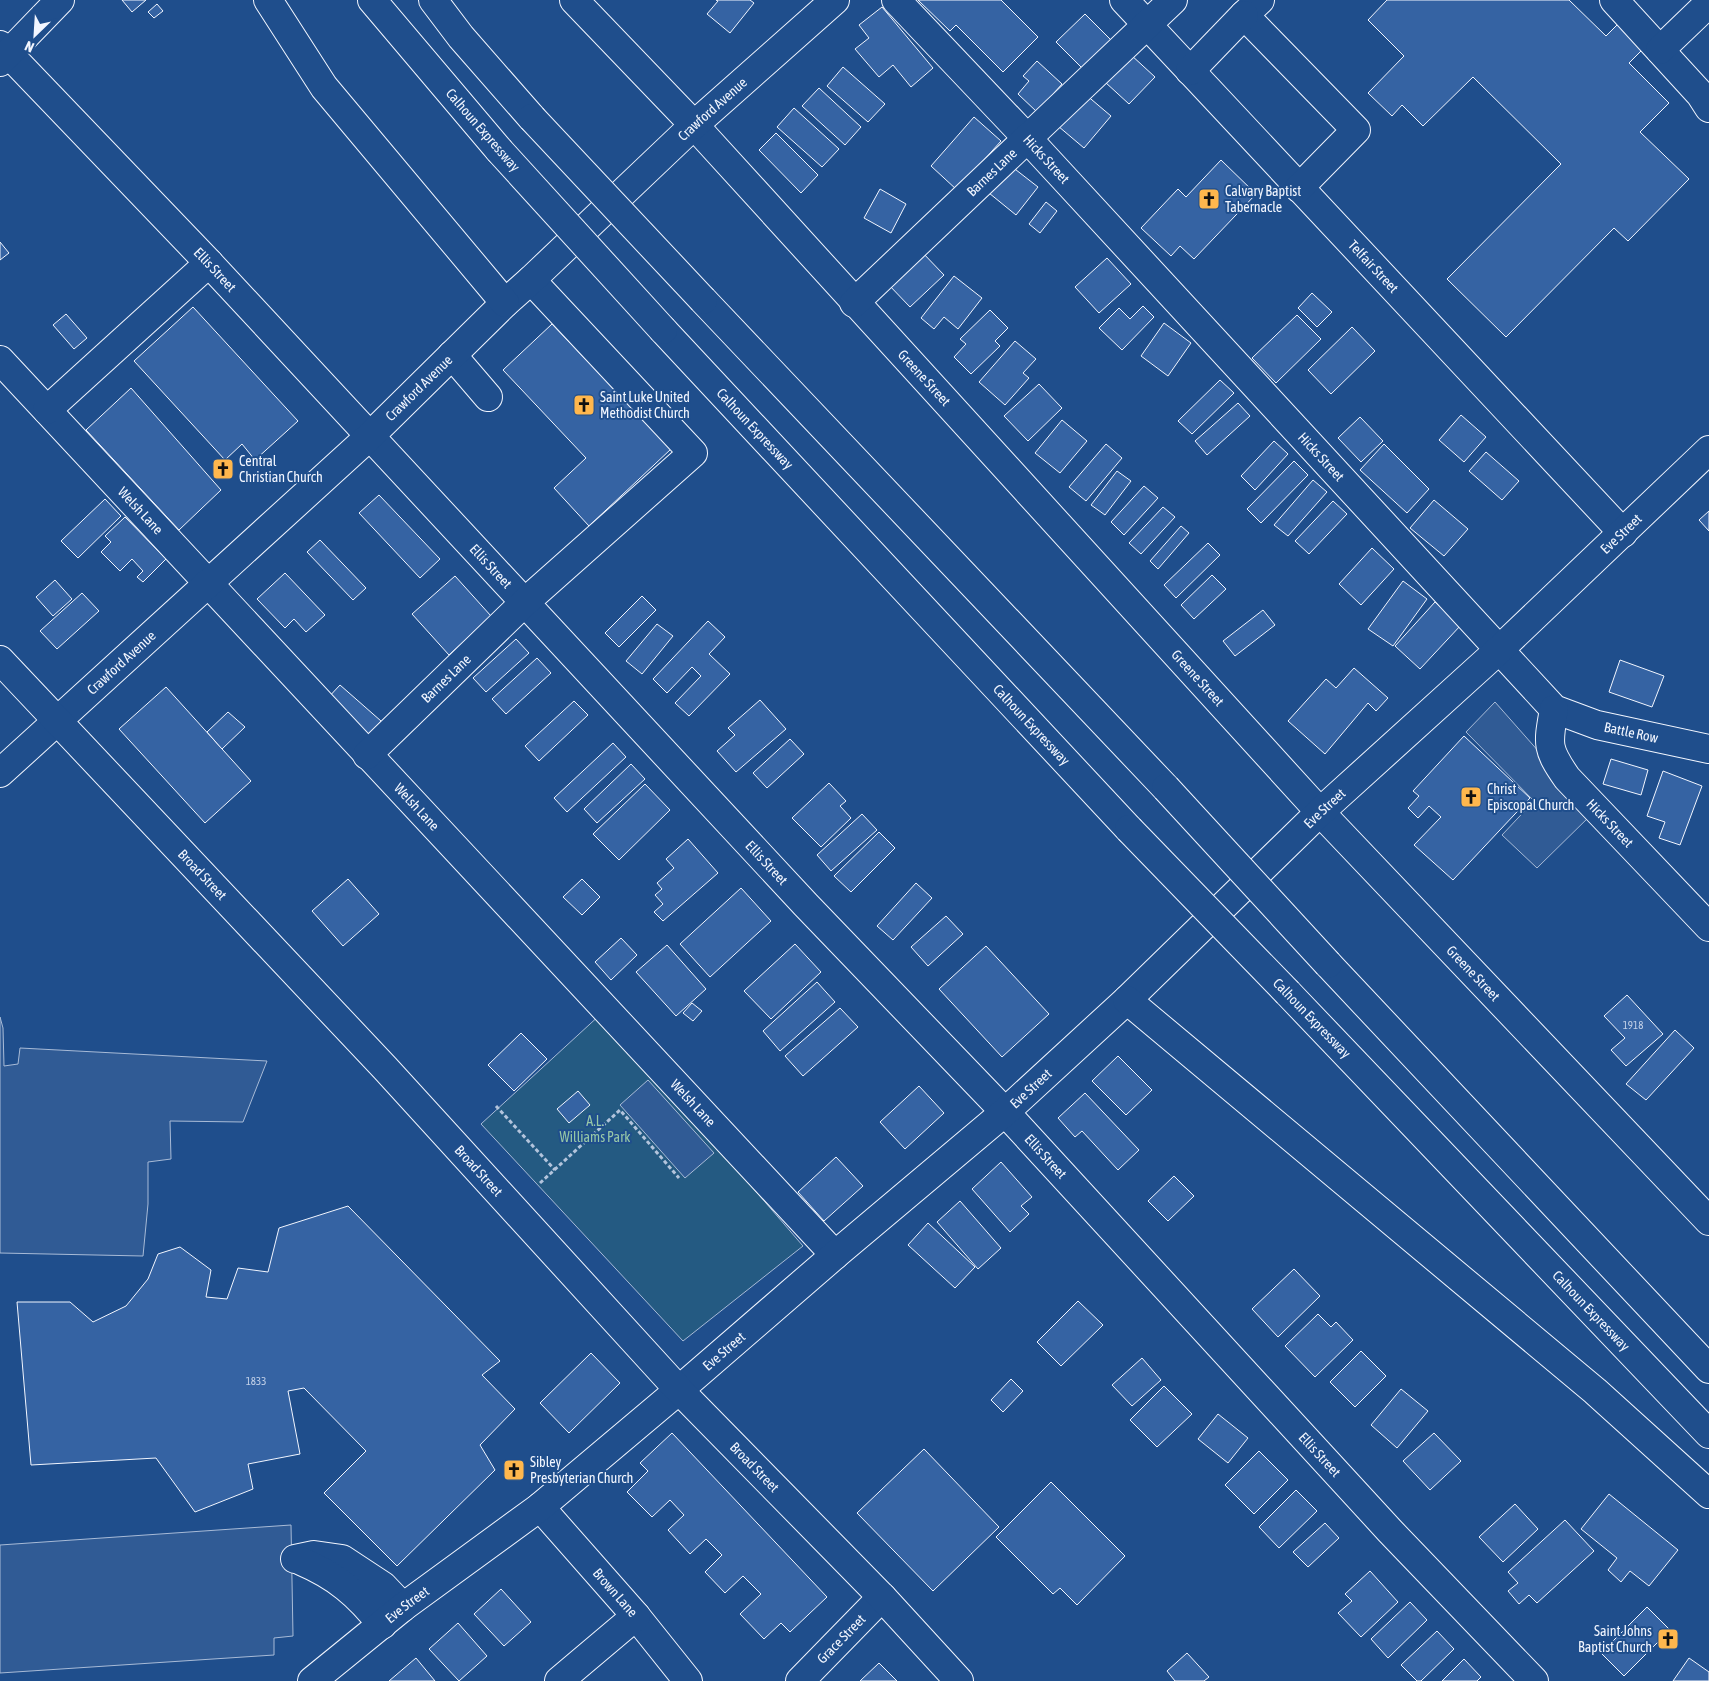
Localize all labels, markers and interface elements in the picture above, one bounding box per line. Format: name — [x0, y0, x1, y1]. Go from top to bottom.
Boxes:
north arrow — [10, 10, 60, 60]
text: N — [22, 38, 37, 56]
street label: Crawford Avenue — [675, 74, 750, 144]
street label: Calhoun Expressway — [443, 85, 523, 175]
street label: Hicks Street — [1020, 131, 1073, 187]
street label: Barnes Lane — [964, 145, 1020, 199]
place label: Calvary Baptist Tabernacle — [1225, 183, 1301, 215]
church icon: Calvary Baptist Tabernacle — [1197, 187, 1221, 211]
street label: Telfair Street — [1345, 237, 1402, 296]
street label: Ellis Street — [191, 244, 239, 295]
street label: Greene Street — [895, 347, 954, 409]
street label: Crawford Avenue — [382, 352, 455, 424]
street label: Calhoun Expressway — [714, 385, 797, 473]
place label: Saint Luke United Methodist Church — [600, 389, 690, 421]
church icon: Saint Luke United Methodist Church — [572, 393, 596, 417]
street label: Hicks Street — [1295, 429, 1348, 484]
place label: Central Christian Church — [239, 453, 323, 485]
church icon: Central Christian Church — [211, 457, 235, 481]
street label: Welsh Lane — [115, 484, 166, 537]
street label: Eve Street — [1597, 511, 1645, 557]
street label: Ellis Street — [467, 541, 515, 592]
street label: Crawford Avenue — [84, 627, 159, 698]
street label: Greene Street — [1168, 647, 1227, 709]
street label: Barnes Lane — [418, 651, 474, 706]
street label: Calhoun Expressway — [990, 681, 1073, 769]
street label: Battle Row — [1603, 719, 1660, 746]
street label: Welsh Lane — [391, 780, 443, 834]
place label: Christ Episcopal Church — [1487, 781, 1574, 813]
street label: Eve Street — [1301, 785, 1349, 831]
church icon: Christ Episcopal Church — [1459, 785, 1483, 809]
street label: Hicks Street — [1583, 796, 1637, 851]
street label: Ellis Street — [742, 837, 791, 888]
street label: Broad Street — [175, 846, 230, 903]
street label: Greene Street — [1443, 942, 1503, 1004]
street label: Calhoun Expressway — [1270, 975, 1354, 1061]
house number: 1918 — [1623, 1019, 1643, 1031]
street label: Eve Street — [1007, 1065, 1055, 1111]
street label: Welsh Lane — [667, 1076, 719, 1130]
park label: A.L. Williams Park — [560, 1113, 630, 1145]
street label: Ellis Street — [1021, 1131, 1070, 1182]
street label: Broad Street — [452, 1142, 506, 1199]
street label: Calhoun Expressway — [1549, 1267, 1633, 1354]
street label: Eve Street — [700, 1328, 748, 1374]
house number: 1833 — [246, 1375, 266, 1387]
street label: Ellis Street — [1295, 1429, 1344, 1480]
street label: Broad Street — [727, 1439, 782, 1495]
place label: Sibley Presbyterian Church — [530, 1454, 633, 1486]
church icon: Sibley Presbyterian Church — [502, 1458, 526, 1482]
street label: Brown Lane — [590, 1565, 641, 1620]
street label: Eve Street — [382, 1583, 432, 1626]
street label: Grace Street — [814, 1611, 869, 1667]
place label: Saint Johns Baptist Church — [1578, 1623, 1652, 1655]
church icon: Saint Johns Baptist Church — [1656, 1627, 1680, 1651]

